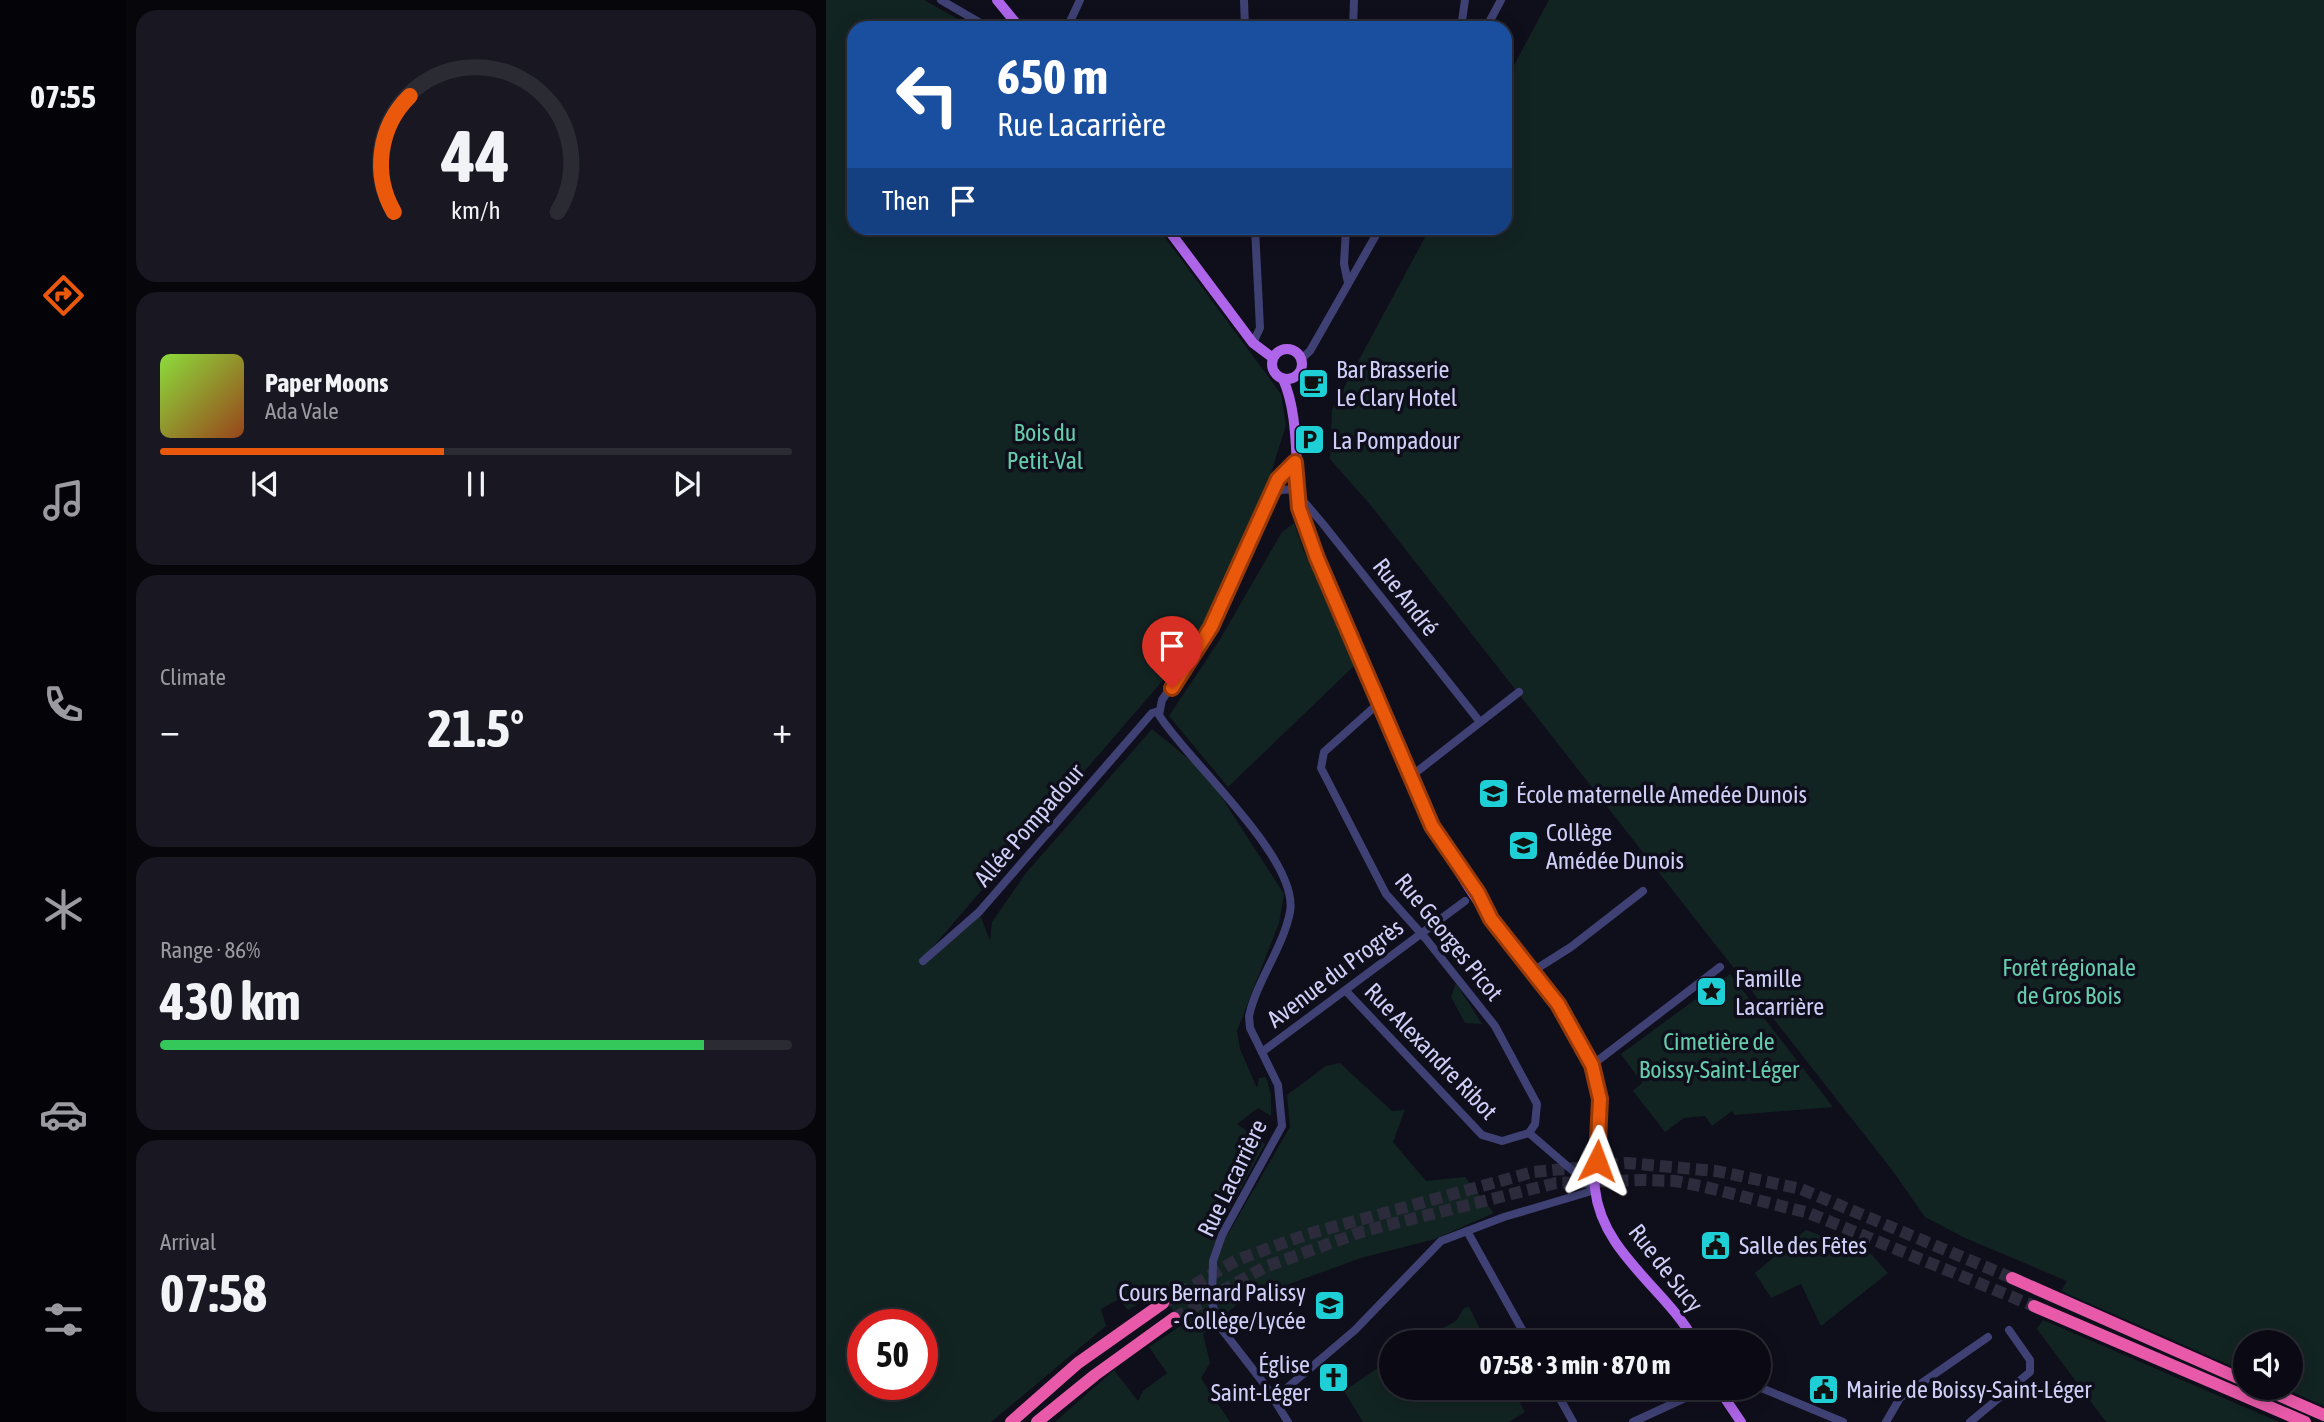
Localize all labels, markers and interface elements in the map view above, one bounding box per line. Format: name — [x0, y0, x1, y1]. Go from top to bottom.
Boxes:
text: 650 m — [997, 48, 1108, 104]
icon: left — [882, 49, 973, 140]
text: 07:55 — [30, 78, 96, 115]
text: Rue Lacarrière — [997, 106, 1166, 143]
text: 44 — [441, 115, 510, 198]
icon: arrive — [944, 182, 982, 220]
text: Then — [882, 186, 930, 216]
text: km/h — [451, 196, 501, 224]
icon: directions — [39, 271, 88, 320]
place label: Bar Brasserie Le Clary Hotel — [1336, 356, 1458, 411]
cafe icon: Bar Brasserie Le Clary Hotel — [1296, 366, 1330, 400]
text: Paper Moons — [265, 368, 388, 398]
text: Ada Vale — [265, 398, 339, 424]
park label: Bois du Petit-Val — [1007, 419, 1084, 474]
parking icon: La Pompadour — [1292, 423, 1326, 457]
place label: La Pompadour — [1332, 427, 1461, 454]
icon: previous — [246, 465, 284, 503]
icon: pause — [457, 465, 495, 503]
icon: next — [668, 465, 706, 503]
icon: music — [39, 476, 88, 525]
street label: Rue André — [1367, 553, 1445, 641]
pin — [1142, 616, 1202, 688]
icon: arrive — [1153, 627, 1191, 665]
text: Climate — [160, 664, 226, 690]
icon: phone — [39, 680, 88, 729]
text: 21.5° — [428, 698, 524, 758]
text: − — [160, 708, 180, 751]
text: + — [772, 708, 792, 751]
street label: Allée Pompadour — [969, 758, 1090, 892]
school or university icon: École maternelle Amedée Dunois — [1476, 777, 1510, 811]
place label: École maternelle Amedée Dunois — [1516, 781, 1807, 808]
place label: Collège Amédée Dunois — [1546, 819, 1684, 874]
school or university icon: Collège Amédée Dunois — [1506, 829, 1540, 863]
street label: Rue Georges Picot — [1390, 868, 1508, 1006]
icon: climate — [39, 885, 88, 934]
street label: Avenue du Progrès — [1262, 913, 1408, 1033]
text: Range · 86% — [160, 937, 260, 963]
park label: Forêt régionale de Gros Bois — [2002, 954, 2136, 1009]
place label: Famille Lacarrière — [1735, 965, 1824, 1020]
text: 430 km — [160, 971, 301, 1031]
place icon: Famille Lacarrière — [1695, 975, 1729, 1009]
street label: Rue Alexandre Ribot — [1359, 977, 1503, 1125]
park label: Cimetière de Boissy-Saint-Léger — [1639, 1028, 1800, 1083]
icon: car — [39, 1090, 88, 1139]
street label: Rue Lacarrière — [1192, 1115, 1272, 1241]
position arrow — [1560, 1124, 1634, 1198]
street label: Rue de Sucy — [1623, 1219, 1709, 1317]
public building icon: Salle des Fêtes — [1699, 1228, 1733, 1262]
text: Arrival — [160, 1229, 216, 1255]
place label: Salle des Fêtes — [1739, 1232, 1867, 1259]
text: 07:58 — [160, 1263, 267, 1323]
place label: Cours Bernard Palissy - Collège/Lycée — [1118, 1279, 1306, 1334]
school or university icon: Cours Bernard Palissy - Collège/Lycée — [1312, 1289, 1346, 1323]
icon: filters — [39, 1295, 88, 1344]
speed limit sign: 50 — [847, 1309, 938, 1400]
map controls — [2233, 1330, 2303, 1400]
button: sound — [2233, 1330, 2303, 1400]
text: 07:58 · 3 min · 870 m — [1480, 1350, 1670, 1380]
place label: Église Saint-Léger — [1211, 1351, 1311, 1406]
church icon: Église Saint-Léger — [1316, 1361, 1350, 1395]
public building icon: Mairie de Boissy-Saint-Léger — [1806, 1372, 1840, 1406]
place label: Mairie de Boissy-Saint-Léger — [1846, 1376, 2092, 1403]

